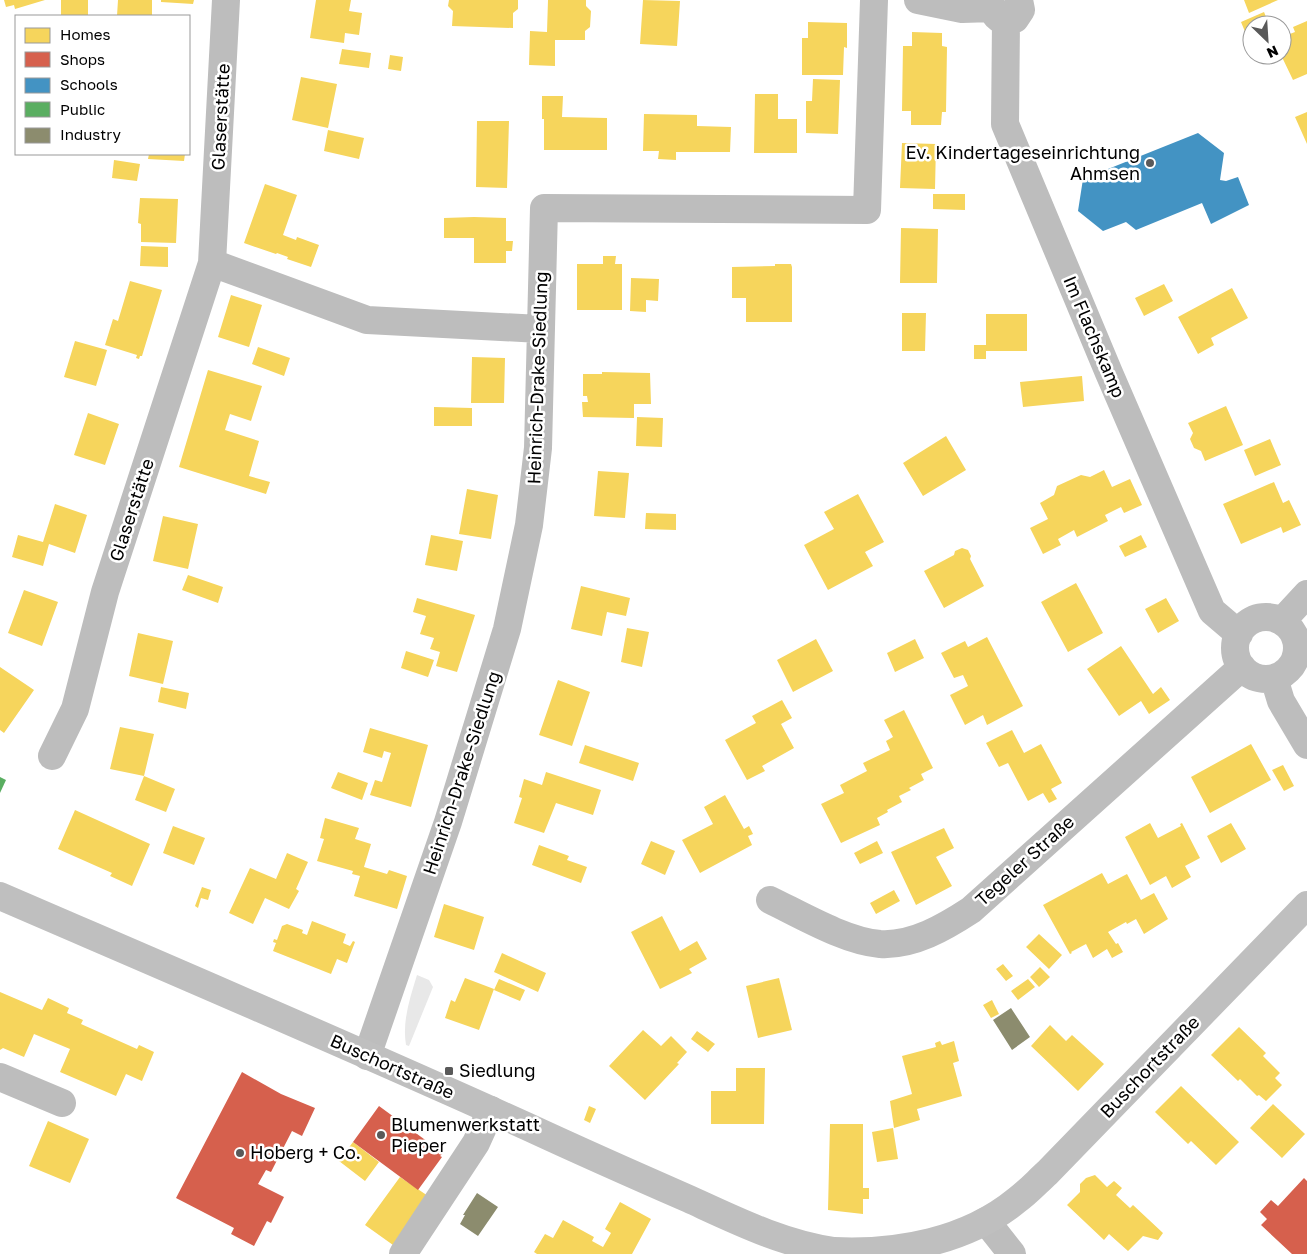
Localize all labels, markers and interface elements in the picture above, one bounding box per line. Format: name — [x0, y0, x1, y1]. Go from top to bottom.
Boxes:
legend — [15, 15, 190, 155]
north arrow — [1242, 15, 1292, 65]
text: Homes — [60, 25, 110, 43]
text: N — [1264, 42, 1281, 62]
text: Shops — [60, 50, 105, 68]
street label: Glaserstätte — [206, 63, 234, 171]
text: Schools — [60, 75, 118, 93]
text: Public — [60, 100, 105, 118]
text: Industry — [60, 125, 121, 143]
place label: Ev. Kindertageseinrichtung Ahmsen — [906, 141, 1140, 184]
marker: Ev. Kindertageseinrichtung Ahmsen — [1144, 157, 1156, 169]
street label: Heinrich-Drake-Siedlung — [522, 271, 552, 485]
street label: Im Flachskamp — [1059, 272, 1131, 401]
street label: Glaserstätte — [104, 455, 158, 564]
street label: Heinrich-Drake-Siedlung — [418, 668, 504, 877]
street label: Tegeler Straße — [970, 810, 1078, 910]
street label: Buschortstraße — [1095, 1011, 1204, 1122]
street label: Buschortstraße — [327, 1029, 458, 1103]
place label: Siedlung — [459, 1059, 536, 1081]
marker: Siedlung — [443, 1065, 455, 1077]
place label: Blumenwerkstatt Pieper — [391, 1113, 540, 1156]
marker: Blumenwerkstatt Pieper — [375, 1129, 387, 1141]
place label: Hoberg + Co. — [250, 1141, 361, 1163]
marker: Hoberg + Co. — [234, 1147, 246, 1159]

